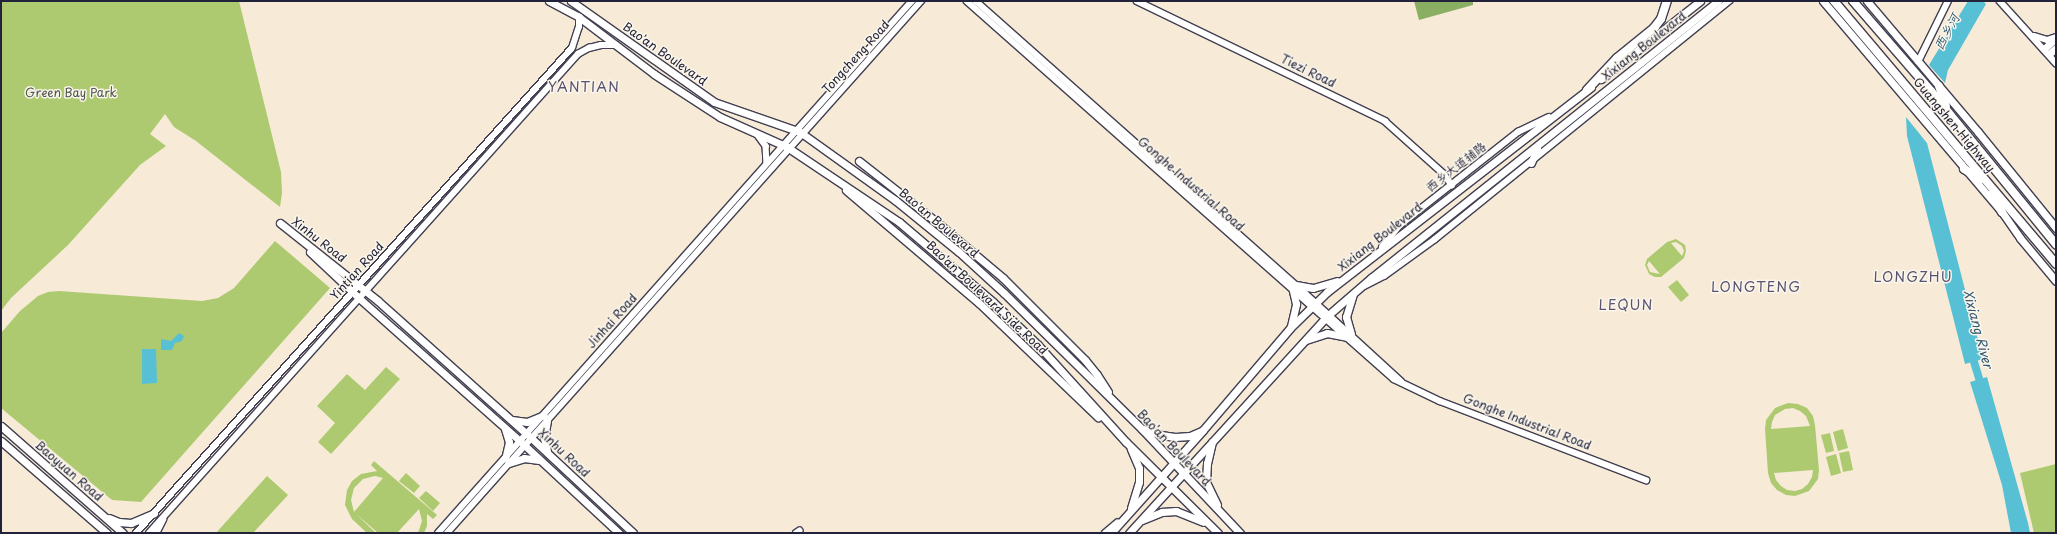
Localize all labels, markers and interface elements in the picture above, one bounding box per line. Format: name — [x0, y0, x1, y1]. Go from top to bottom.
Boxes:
street label: Xixiang Boulevard — [1599, 9, 1689, 83]
water label: 西乡河 — [1931, 11, 1963, 53]
street label: Tongcheng Road — [819, 17, 893, 97]
street label: Bao'an Boulevard — [620, 20, 710, 88]
street label: Tiezi Road — [1278, 51, 1338, 91]
street label: Guangshen Highway — [1911, 75, 1997, 175]
district label: YANTIAN — [548, 79, 620, 95]
park label: Green Bay Park — [24, 86, 118, 100]
street label: Gonghe Industrial Road — [1135, 134, 1247, 234]
street label: 西乡大道辅路 — [1423, 139, 1489, 195]
street label: Bao'an Boulevard — [896, 185, 982, 261]
street label: Xixiang Boulevard — [1335, 200, 1425, 274]
street label: Xinhu Road — [289, 214, 349, 266]
street label: Bao'an Boulevard Side Road — [924, 238, 1050, 358]
street label: Yintian Road — [327, 239, 387, 303]
district label: LONGZHU — [1874, 269, 1952, 285]
district label: LONGTENG — [1711, 279, 1801, 295]
water label: Xixiang River — [1960, 288, 1996, 370]
street label: Jinhai Road — [584, 291, 640, 351]
district label: LEQUN — [1599, 297, 1653, 313]
street label: Gonghe Industrial Road — [1461, 391, 1593, 453]
street label: Bao'an Boulevard — [1134, 407, 1214, 489]
street label: Xinhu Road — [535, 426, 593, 480]
street label: Baoyuan Road — [32, 438, 106, 504]

